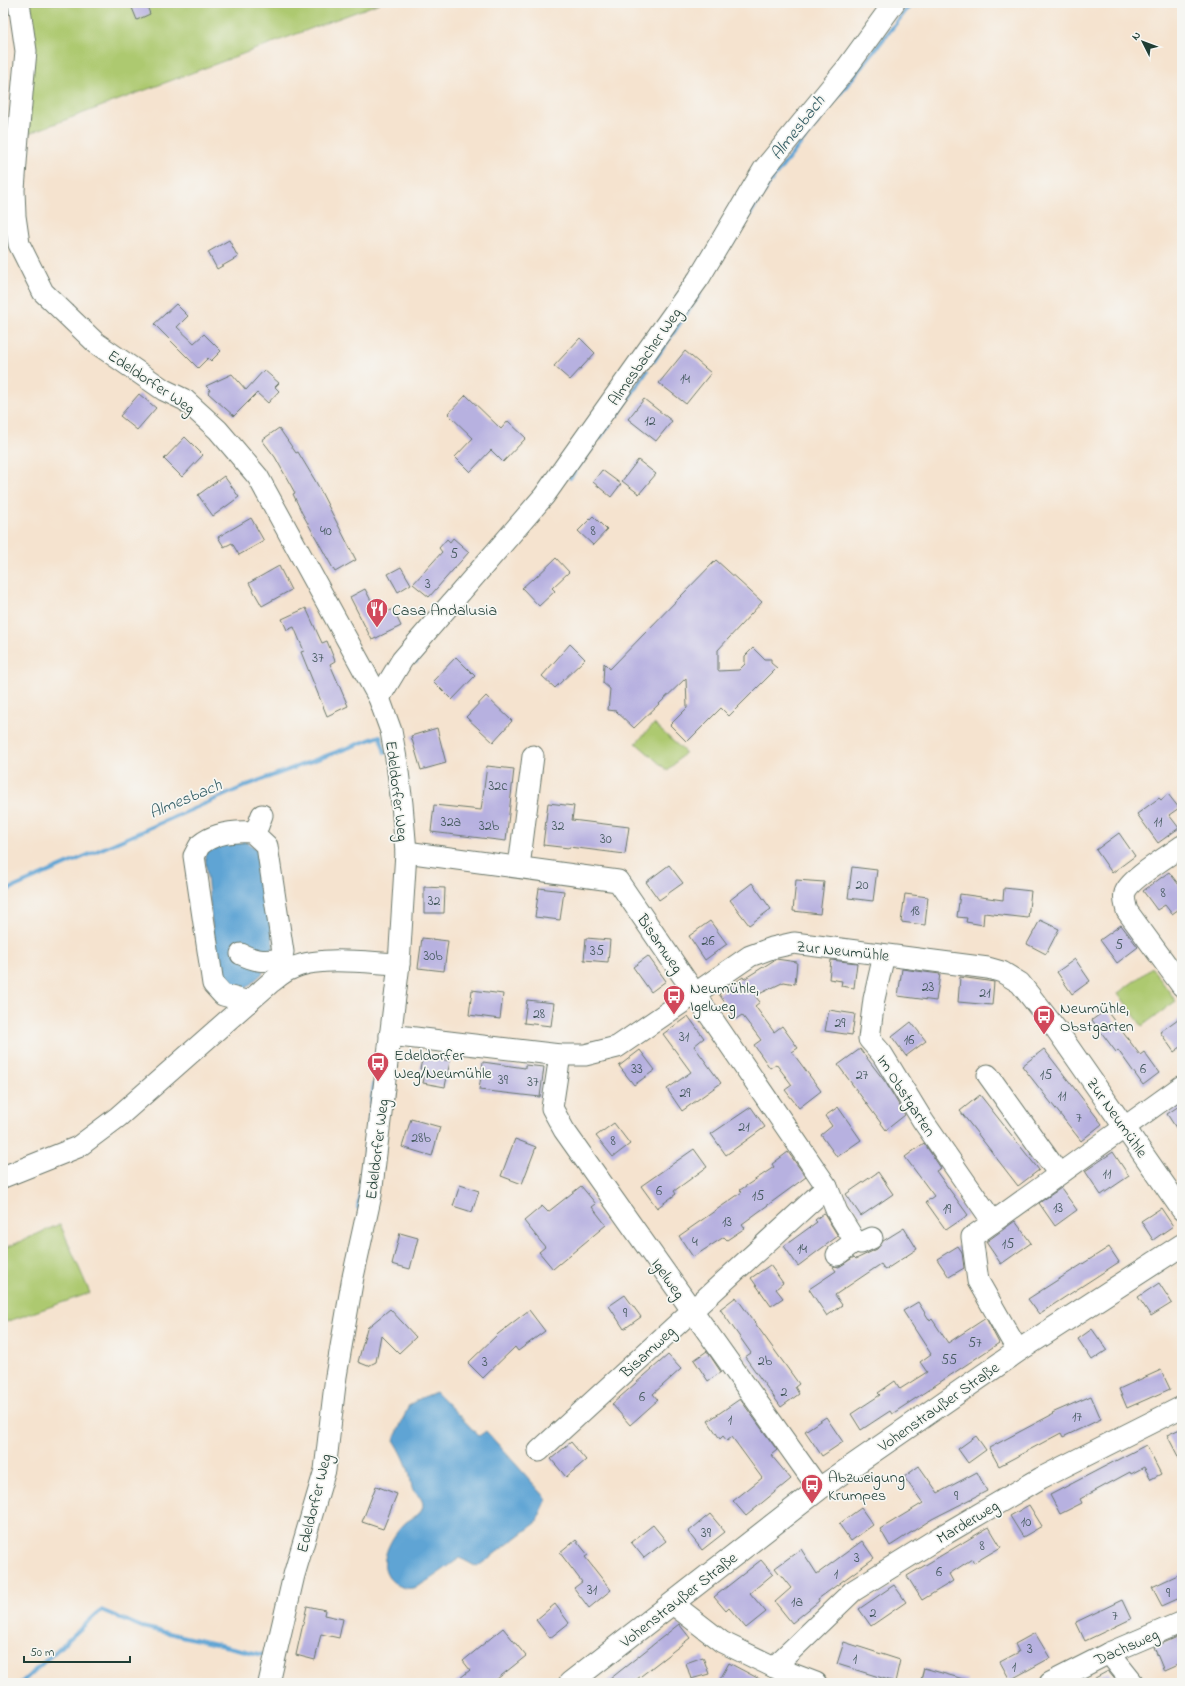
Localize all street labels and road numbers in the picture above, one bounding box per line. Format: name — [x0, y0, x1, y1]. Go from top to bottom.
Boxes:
street label: Almesbacher Weg — [603, 303, 688, 411]
street label: Edeldorfer Weg — [102, 344, 200, 421]
street label: Edeldorfer Weg — [378, 740, 414, 843]
street label: Bisamweg — [630, 909, 689, 979]
street label: Zur Neumühle — [795, 935, 891, 969]
street label: Im Obstgarten — [870, 1050, 941, 1142]
street label: Zur Neumühle — [1080, 1073, 1153, 1164]
street label: Edeldorfer Weg — [360, 1098, 396, 1201]
street label: Igelweg — [644, 1254, 690, 1305]
street label: Bisamweg — [615, 1321, 681, 1385]
street label: Vohenstraußer Straße — [873, 1356, 1005, 1459]
street label: Edeldorfer Weg — [291, 1452, 339, 1555]
street label: Marderweg — [932, 1495, 1004, 1551]
street label: Vohenstraußer Straße — [615, 1546, 744, 1655]
street label: Dachsweg — [1090, 1623, 1163, 1673]

